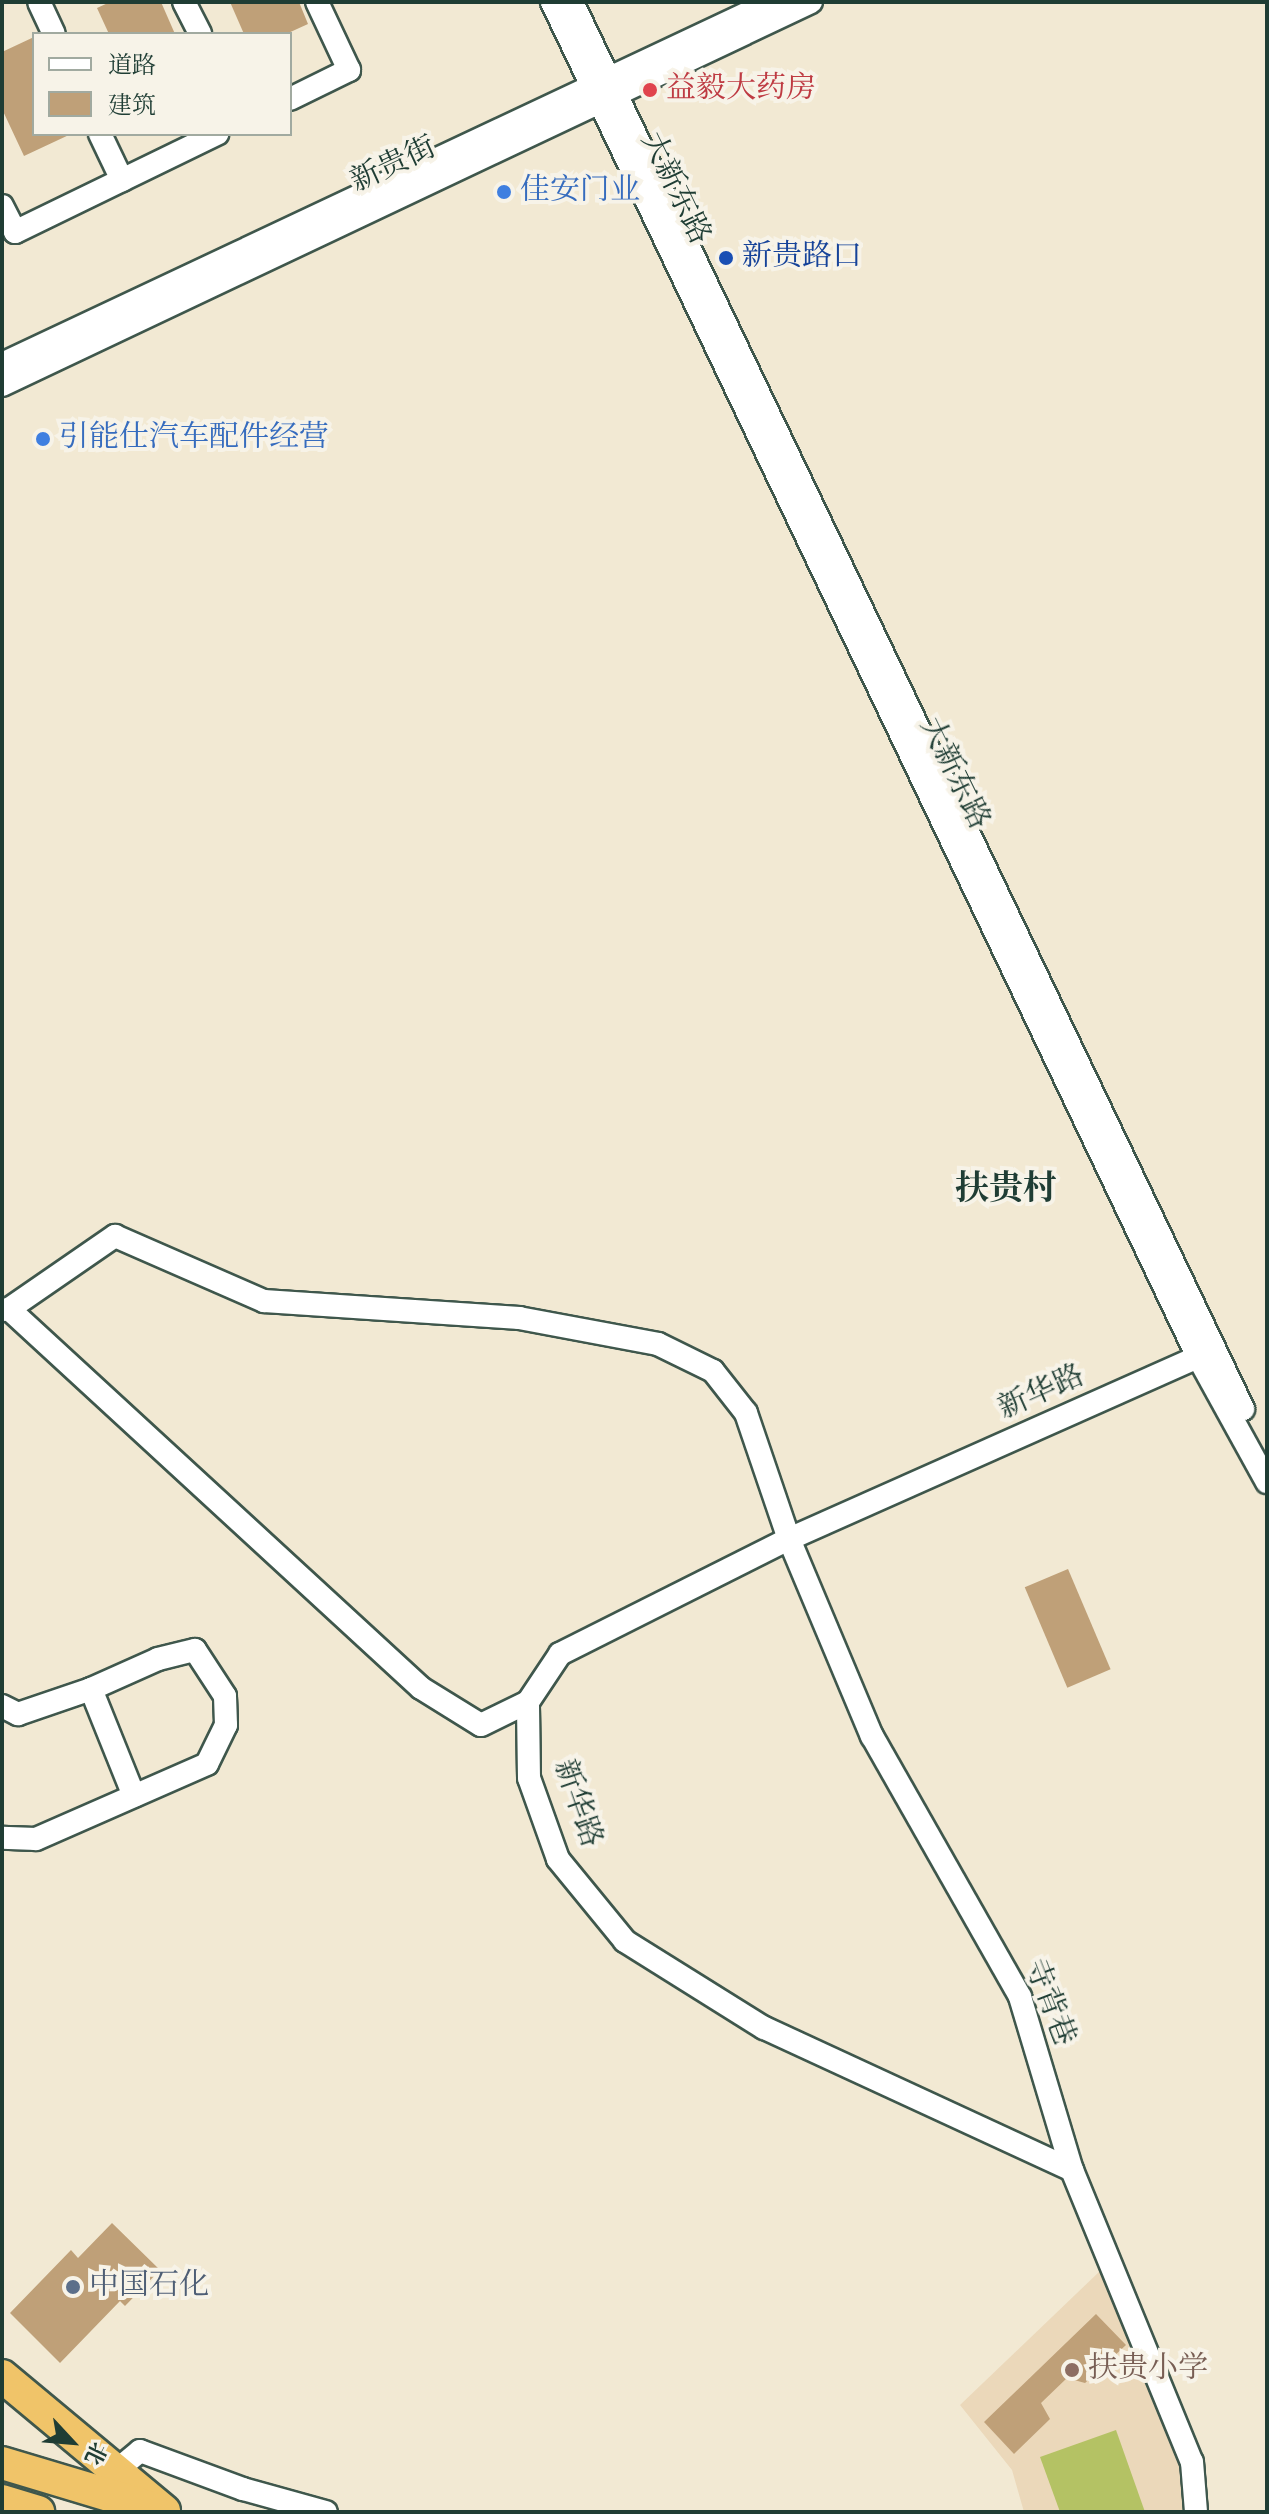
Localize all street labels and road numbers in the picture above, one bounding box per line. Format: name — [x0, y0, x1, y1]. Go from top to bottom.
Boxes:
street label: 大新东路 — [632, 127, 716, 251]
street label: 新贵街 — [346, 131, 442, 201]
street label: 大新东路 — [911, 712, 995, 836]
street label: 新华路 — [994, 1359, 1090, 1429]
street label: 新华路 — [544, 1756, 608, 1852]
street label: 寺背巷 — [1015, 1955, 1081, 2051]

